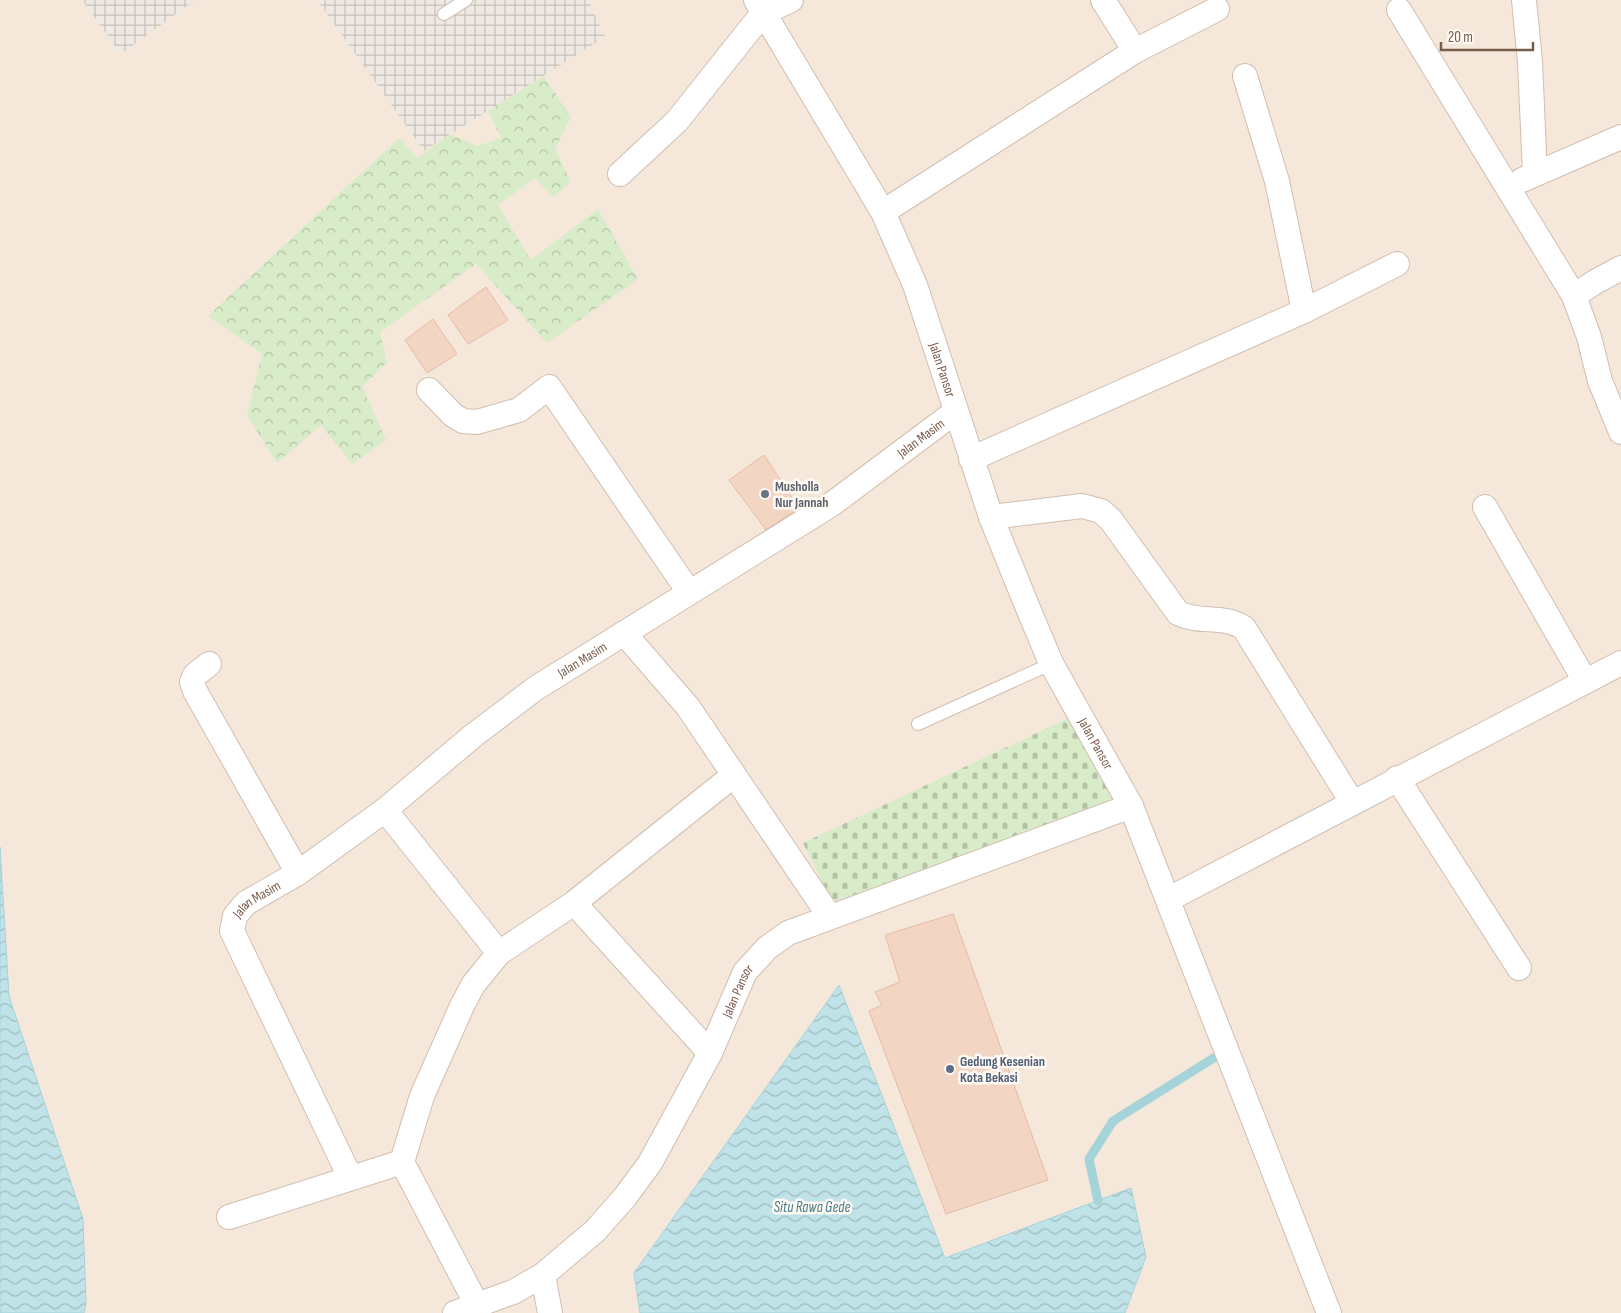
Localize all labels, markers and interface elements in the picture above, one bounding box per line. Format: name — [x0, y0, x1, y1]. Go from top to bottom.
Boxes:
scale bar — [1441, 20, 1534, 52]
text: 20 m — [1448, 28, 1473, 47]
street label: Jalan Pansor — [926, 339, 960, 399]
street label: Jalan Masim — [893, 414, 948, 462]
place label: Musholla Nur Jannah — [775, 478, 828, 511]
marker: Musholla Nur Jannah — [759, 488, 771, 500]
street label: Jalan Masim — [553, 638, 610, 682]
street label: Jalan Pansor — [1074, 714, 1117, 772]
street label: Jalan Masim — [228, 877, 283, 922]
street label: Jalan Pansor — [718, 960, 757, 1021]
place label: Gedung Kesenian Kota Bekasi — [960, 1053, 1045, 1086]
marker: Gedung Kesenian Kota Bekasi — [944, 1063, 956, 1075]
water label: Situ Rawa Gede — [774, 1198, 850, 1217]

